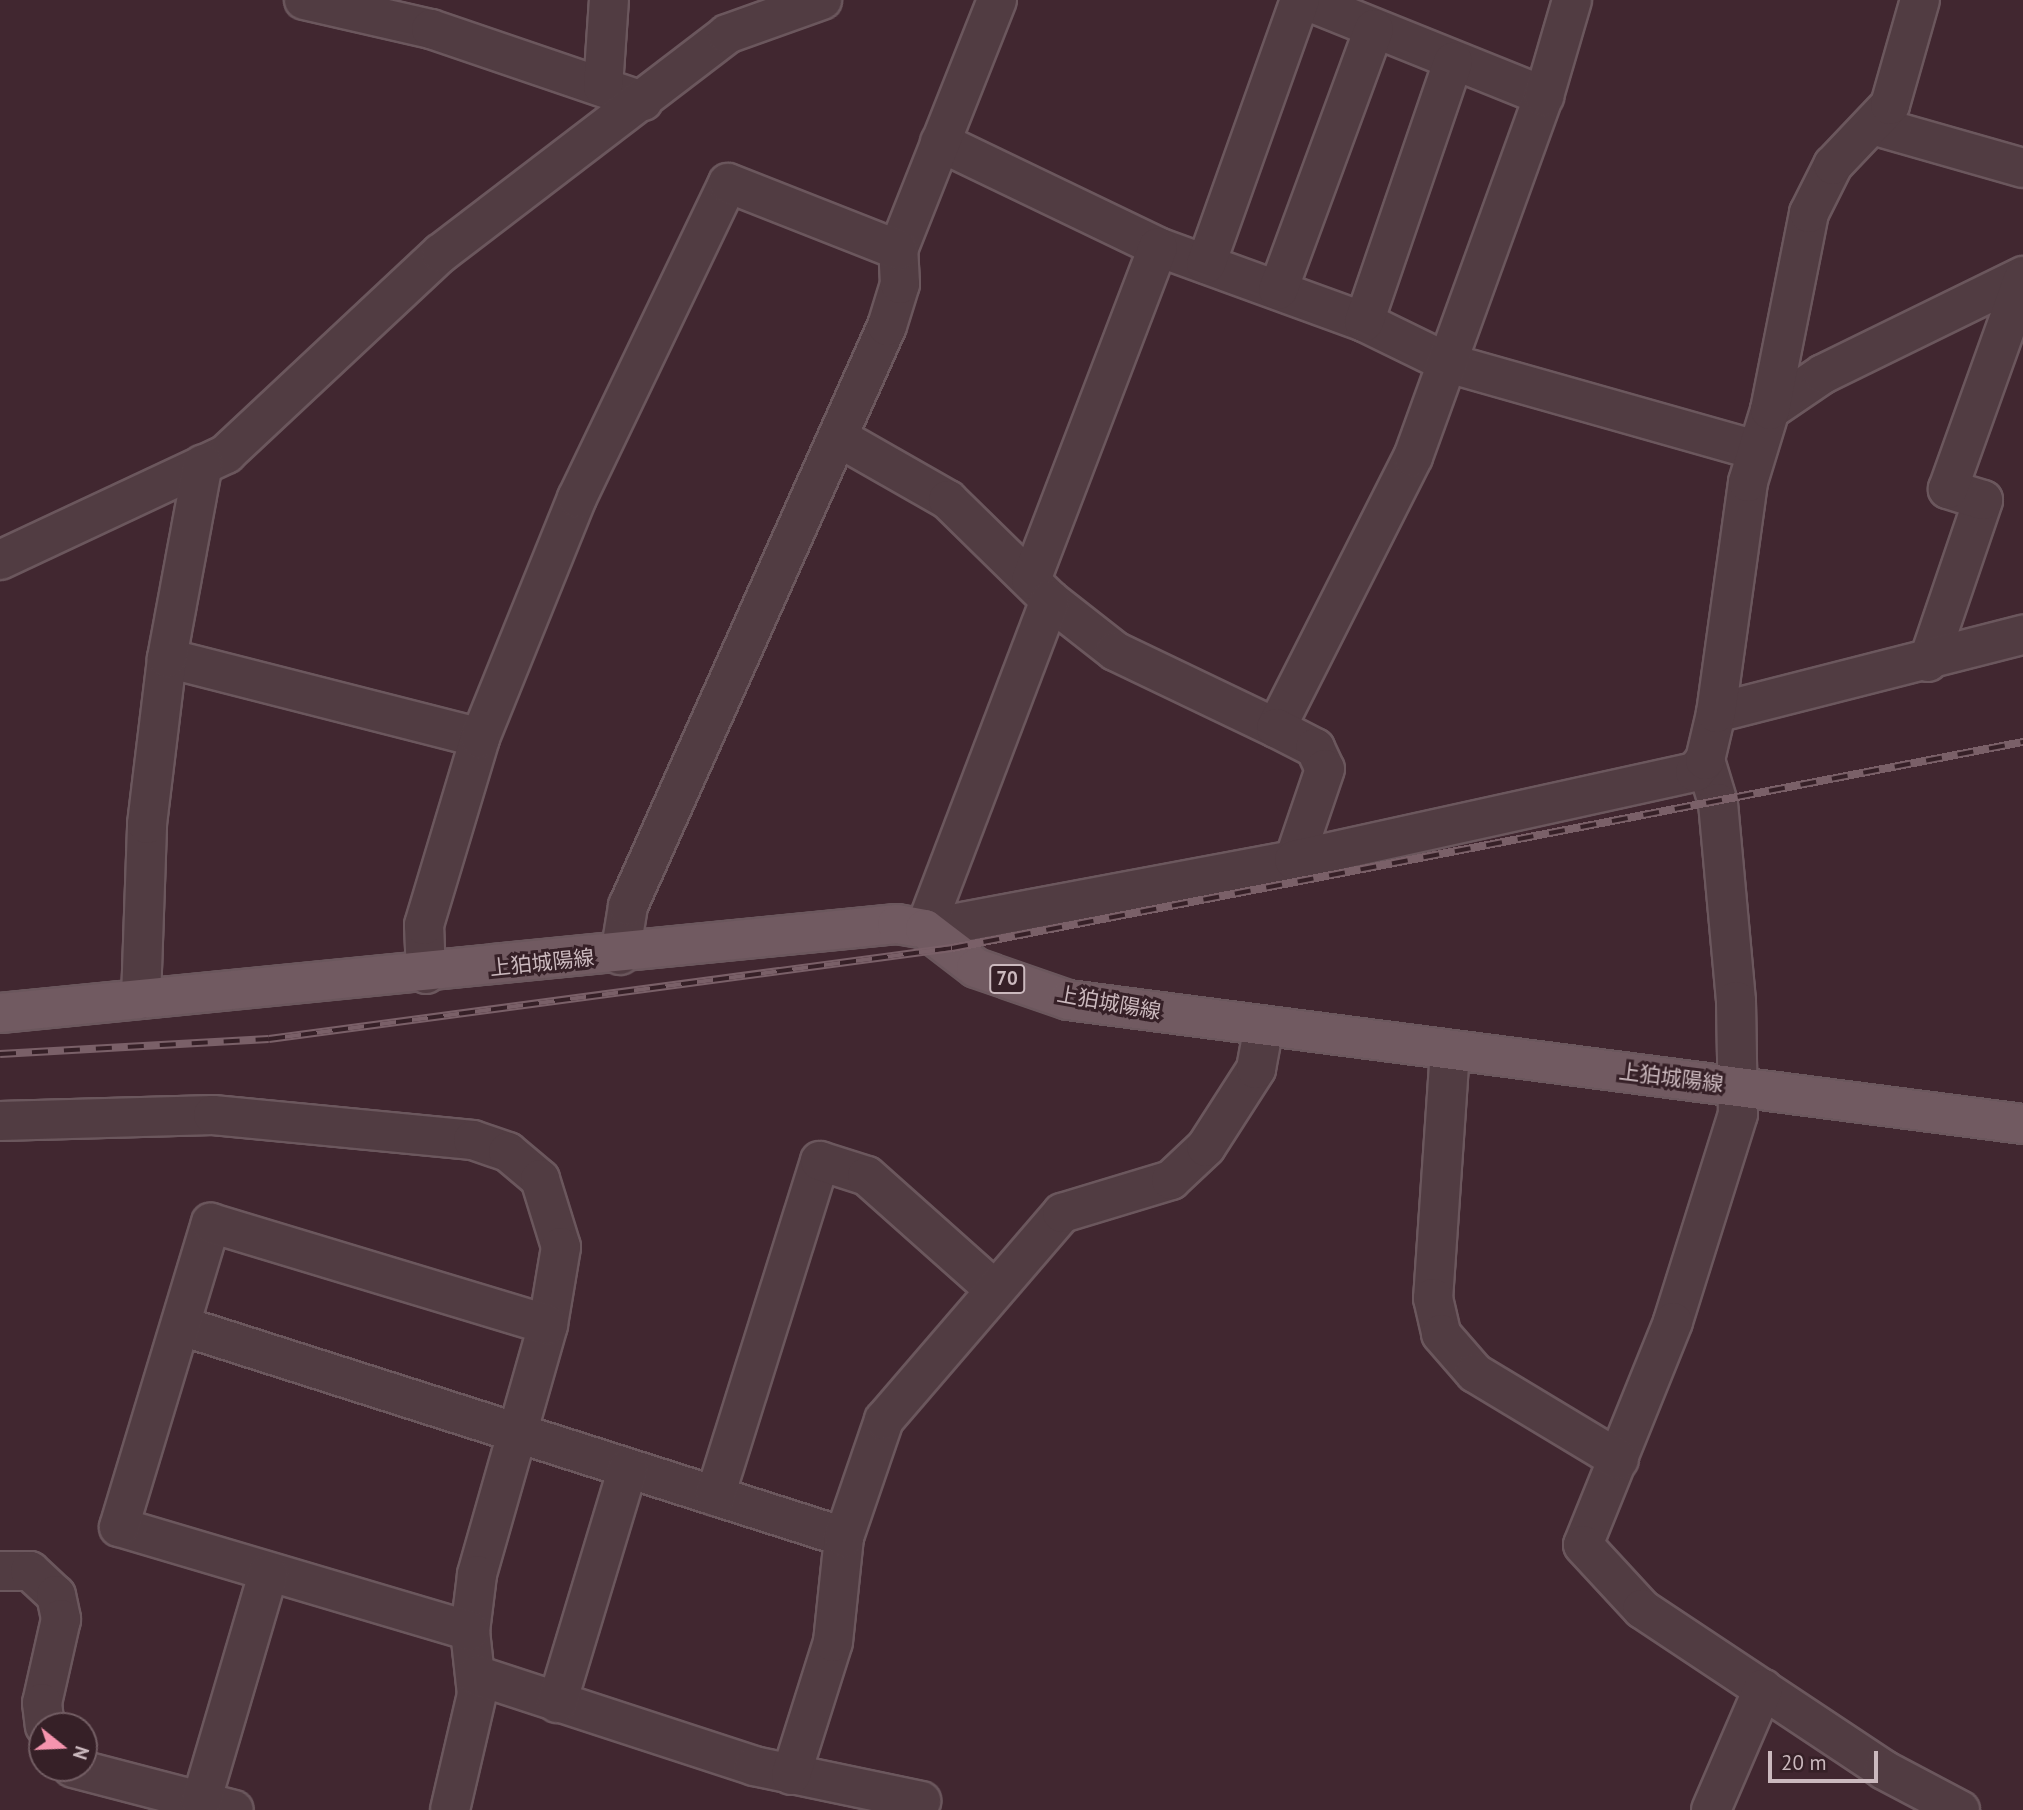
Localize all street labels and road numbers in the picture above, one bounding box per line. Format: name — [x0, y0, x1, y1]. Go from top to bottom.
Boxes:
street label: 上狛城陽線 — [488, 945, 596, 981]
road number: 70 — [988, 964, 1026, 995]
street label: 上狛城陽線 — [1055, 981, 1163, 1025]
street label: 上狛城陽線 — [1617, 1059, 1725, 1097]

